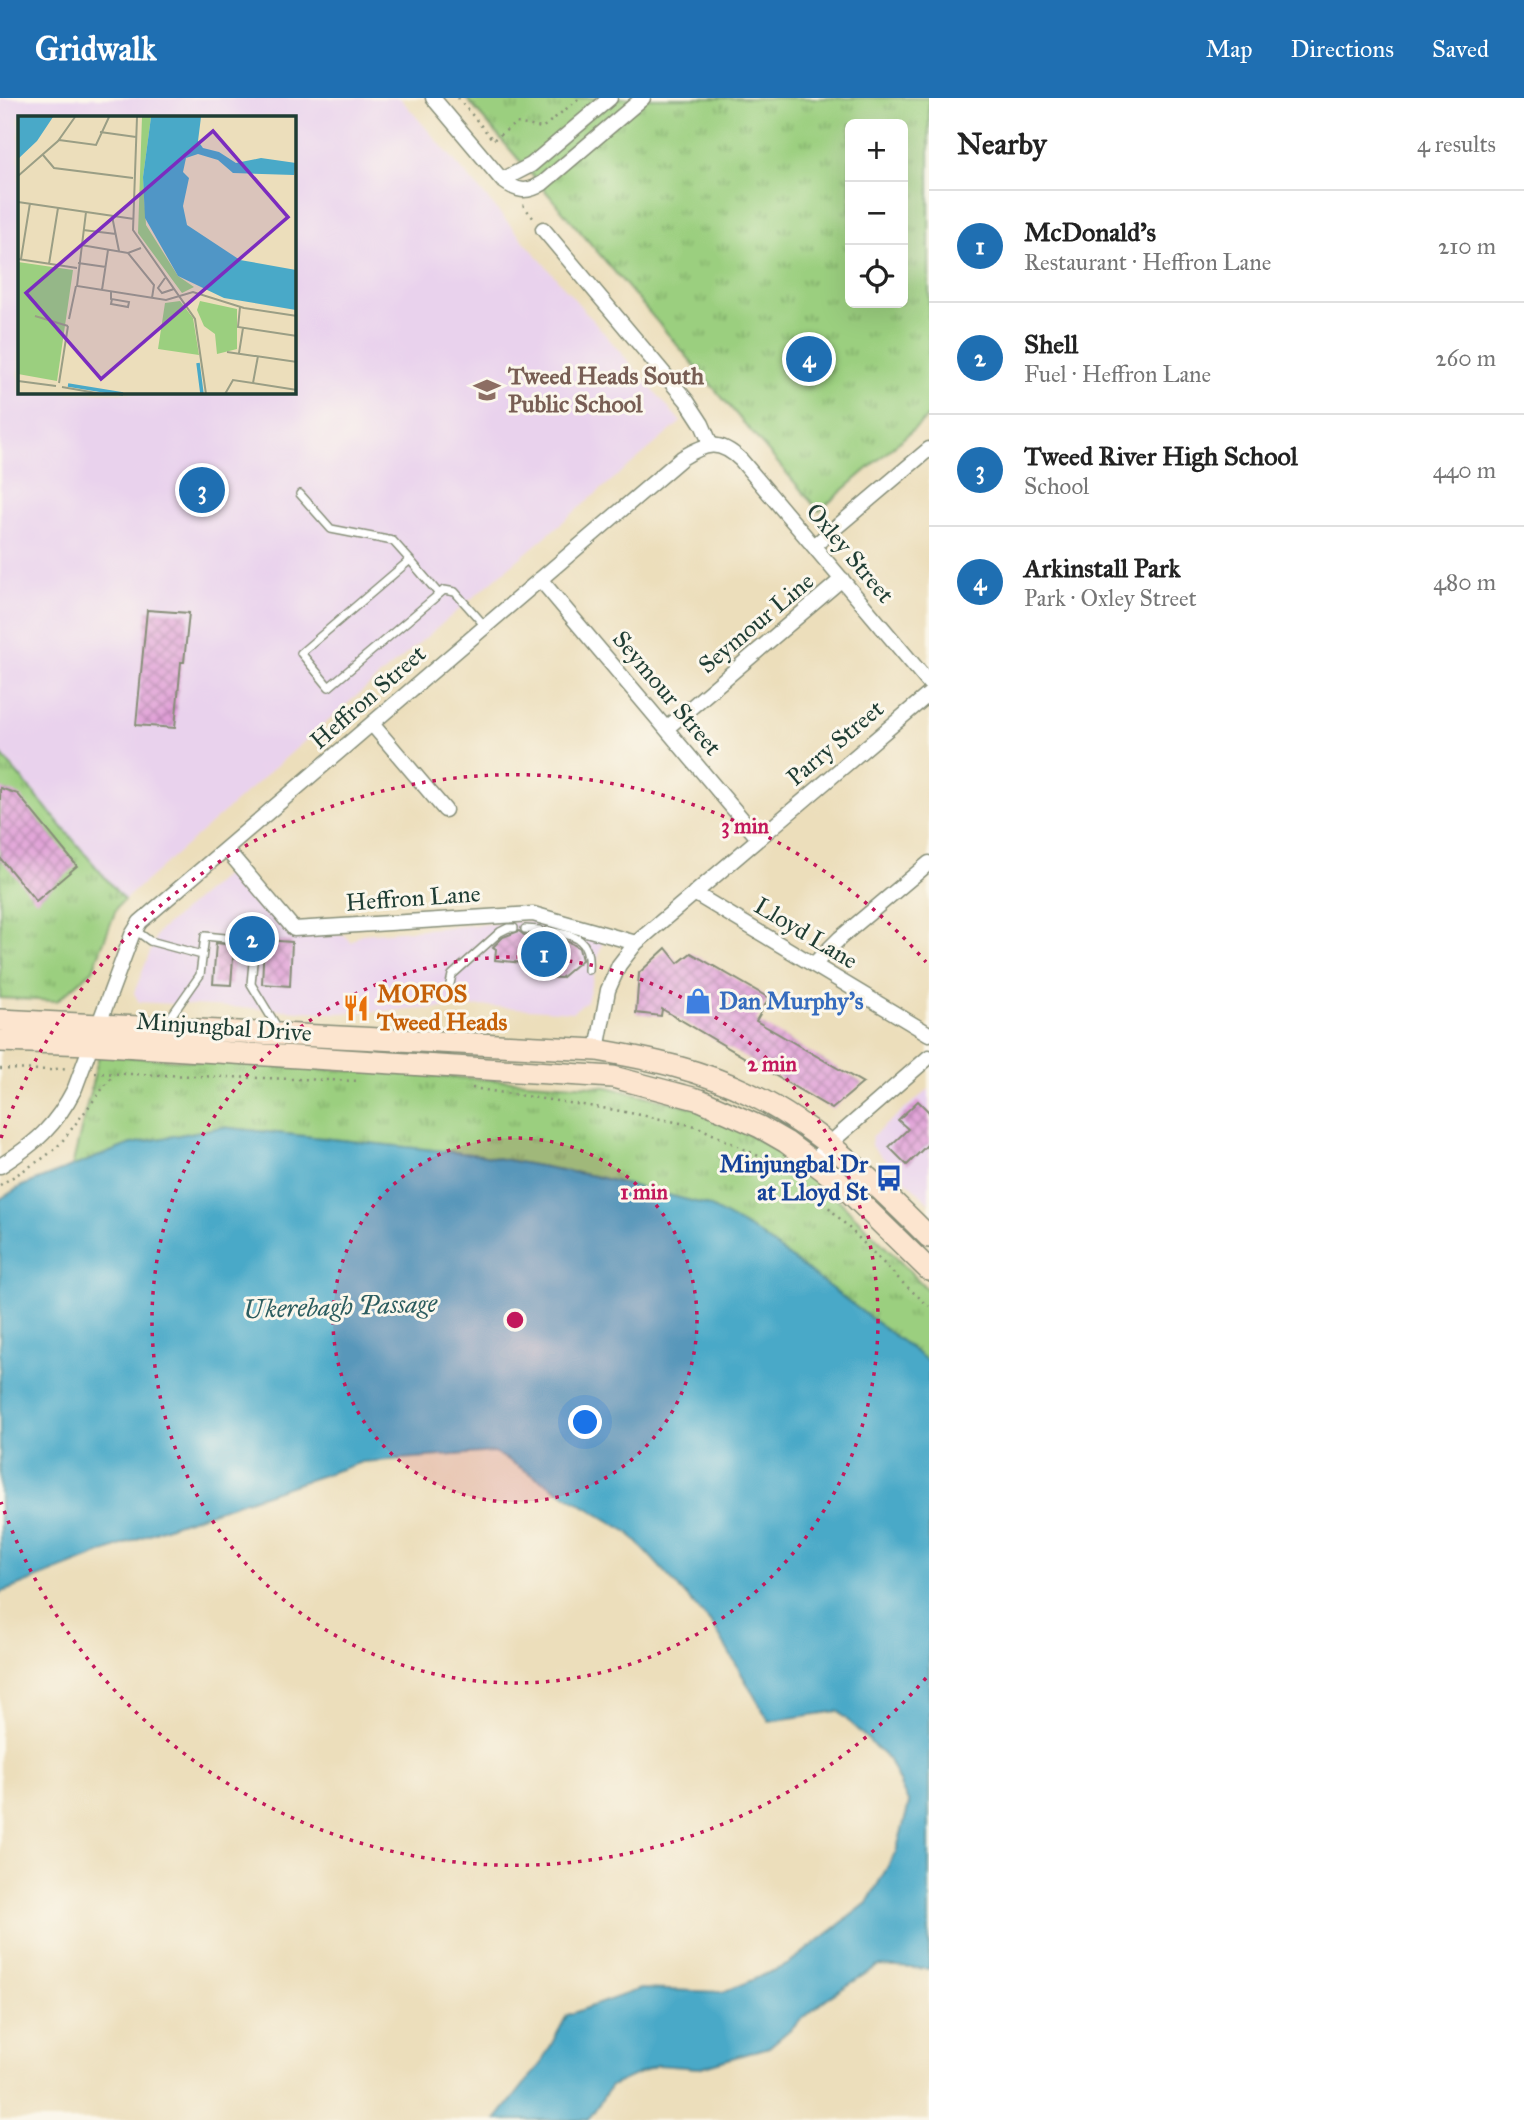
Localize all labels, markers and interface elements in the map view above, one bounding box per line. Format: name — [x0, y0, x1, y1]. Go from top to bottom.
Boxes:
text: Gridwalk — [35, 29, 157, 69]
text: Map — [1206, 34, 1253, 64]
text: Directions — [1291, 34, 1394, 64]
text: Saved — [1432, 34, 1489, 64]
inset map — [18, 116, 296, 394]
map controls — [845, 119, 908, 308]
button: + — [845, 119, 908, 182]
text: Nearby — [957, 126, 1047, 162]
text: 4 results — [1417, 130, 1496, 158]
button: − — [845, 182, 908, 245]
text: McDonald's — [1024, 216, 1156, 248]
text: 1 — [975, 232, 985, 260]
text: 210 m — [1438, 232, 1496, 260]
button: locate — [845, 245, 908, 308]
text: Restaurant · Heffron Lane — [1024, 248, 1271, 276]
text: Shell — [1024, 328, 1078, 360]
pin: 4 — [786, 333, 832, 385]
text: 2 — [974, 344, 986, 372]
text: 260 m — [1435, 344, 1496, 372]
text: Fuel · Heffron Lane — [1024, 360, 1211, 388]
place label: Tweed Heads South Public School — [507, 361, 705, 419]
school or university icon: Tweed Heads South Public School — [472, 375, 502, 405]
text: Tweed River High School — [1024, 440, 1298, 472]
text: 3 — [975, 456, 985, 484]
text: 440 m — [1433, 456, 1496, 484]
pin: 3 — [179, 464, 225, 516]
text: School — [1024, 472, 1089, 500]
street label: Oxley Street — [800, 497, 901, 609]
text: Arkinstall Park — [1024, 552, 1181, 584]
street label: Seymour Line — [692, 566, 820, 680]
text: 4 — [974, 568, 986, 596]
text: 480 m — [1433, 568, 1496, 596]
text: Park · Oxley Street — [1024, 584, 1197, 612]
street label: Seymour Street — [606, 624, 728, 762]
street label: Heffron Street — [304, 638, 432, 755]
street label: Parry Street — [780, 693, 890, 792]
text: 3 min — [721, 813, 769, 839]
street label: Heffron Lane — [345, 878, 481, 918]
street label: Lloyd Lane — [749, 890, 863, 976]
pin: 2 — [229, 913, 275, 965]
pin: 1 — [521, 928, 567, 980]
place label: MOFOS Tweed Heads — [376, 979, 508, 1037]
shop icon: Dan Murphy's — [683, 986, 713, 1016]
place label: Dan Murphy's — [719, 986, 864, 1016]
restaurant icon: MOFOS Tweed Heads — [341, 993, 371, 1023]
street label: Minjungbal Drive — [135, 1006, 313, 1048]
text: 2 min — [747, 1051, 797, 1077]
place label: Minjungbal Dr at Lloyd St — [719, 1149, 869, 1207]
bus stop icon: Minjungbal Dr at Lloyd St — [874, 1163, 904, 1193]
text: 1 min — [620, 1179, 668, 1205]
water label: Ukerebagh Passage — [242, 1287, 439, 1325]
centre of rings — [503, 1308, 527, 1332]
your location — [568, 1405, 602, 1439]

